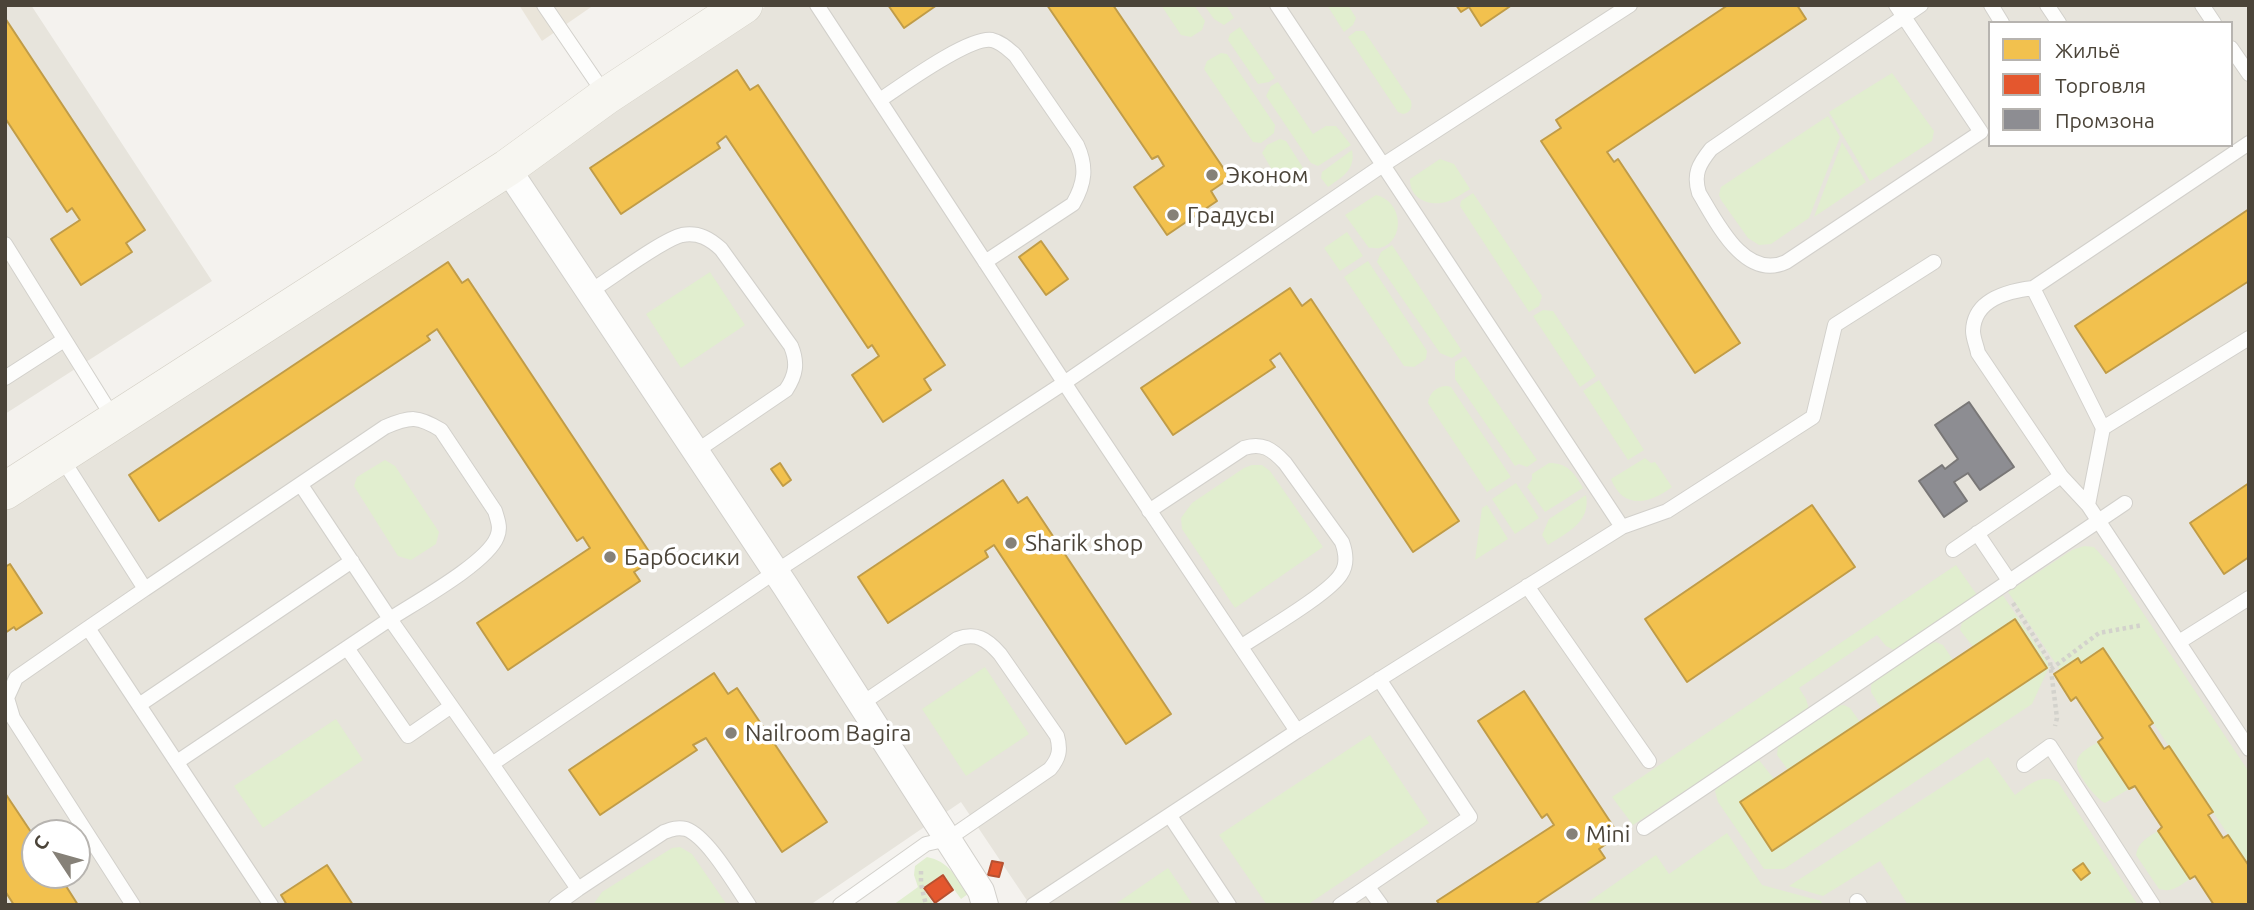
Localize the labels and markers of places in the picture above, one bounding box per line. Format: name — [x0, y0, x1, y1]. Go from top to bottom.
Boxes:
place label: Эконом — [1226, 161, 1309, 189]
marker: Эконом — [1204, 167, 1220, 183]
place label: Градусы — [1187, 201, 1275, 229]
marker: Градусы — [1165, 207, 1181, 223]
place label: Sharik shop — [1025, 529, 1143, 557]
marker: Sharik shop — [1003, 535, 1019, 551]
place label: Барбосики — [624, 543, 740, 571]
marker: Барбосики — [602, 549, 618, 565]
place label: Nailroom Bagira — [745, 719, 911, 747]
marker: Nailroom Bagira — [723, 725, 739, 741]
place label: Mini — [1586, 820, 1630, 848]
marker: Mini — [1564, 826, 1580, 842]

